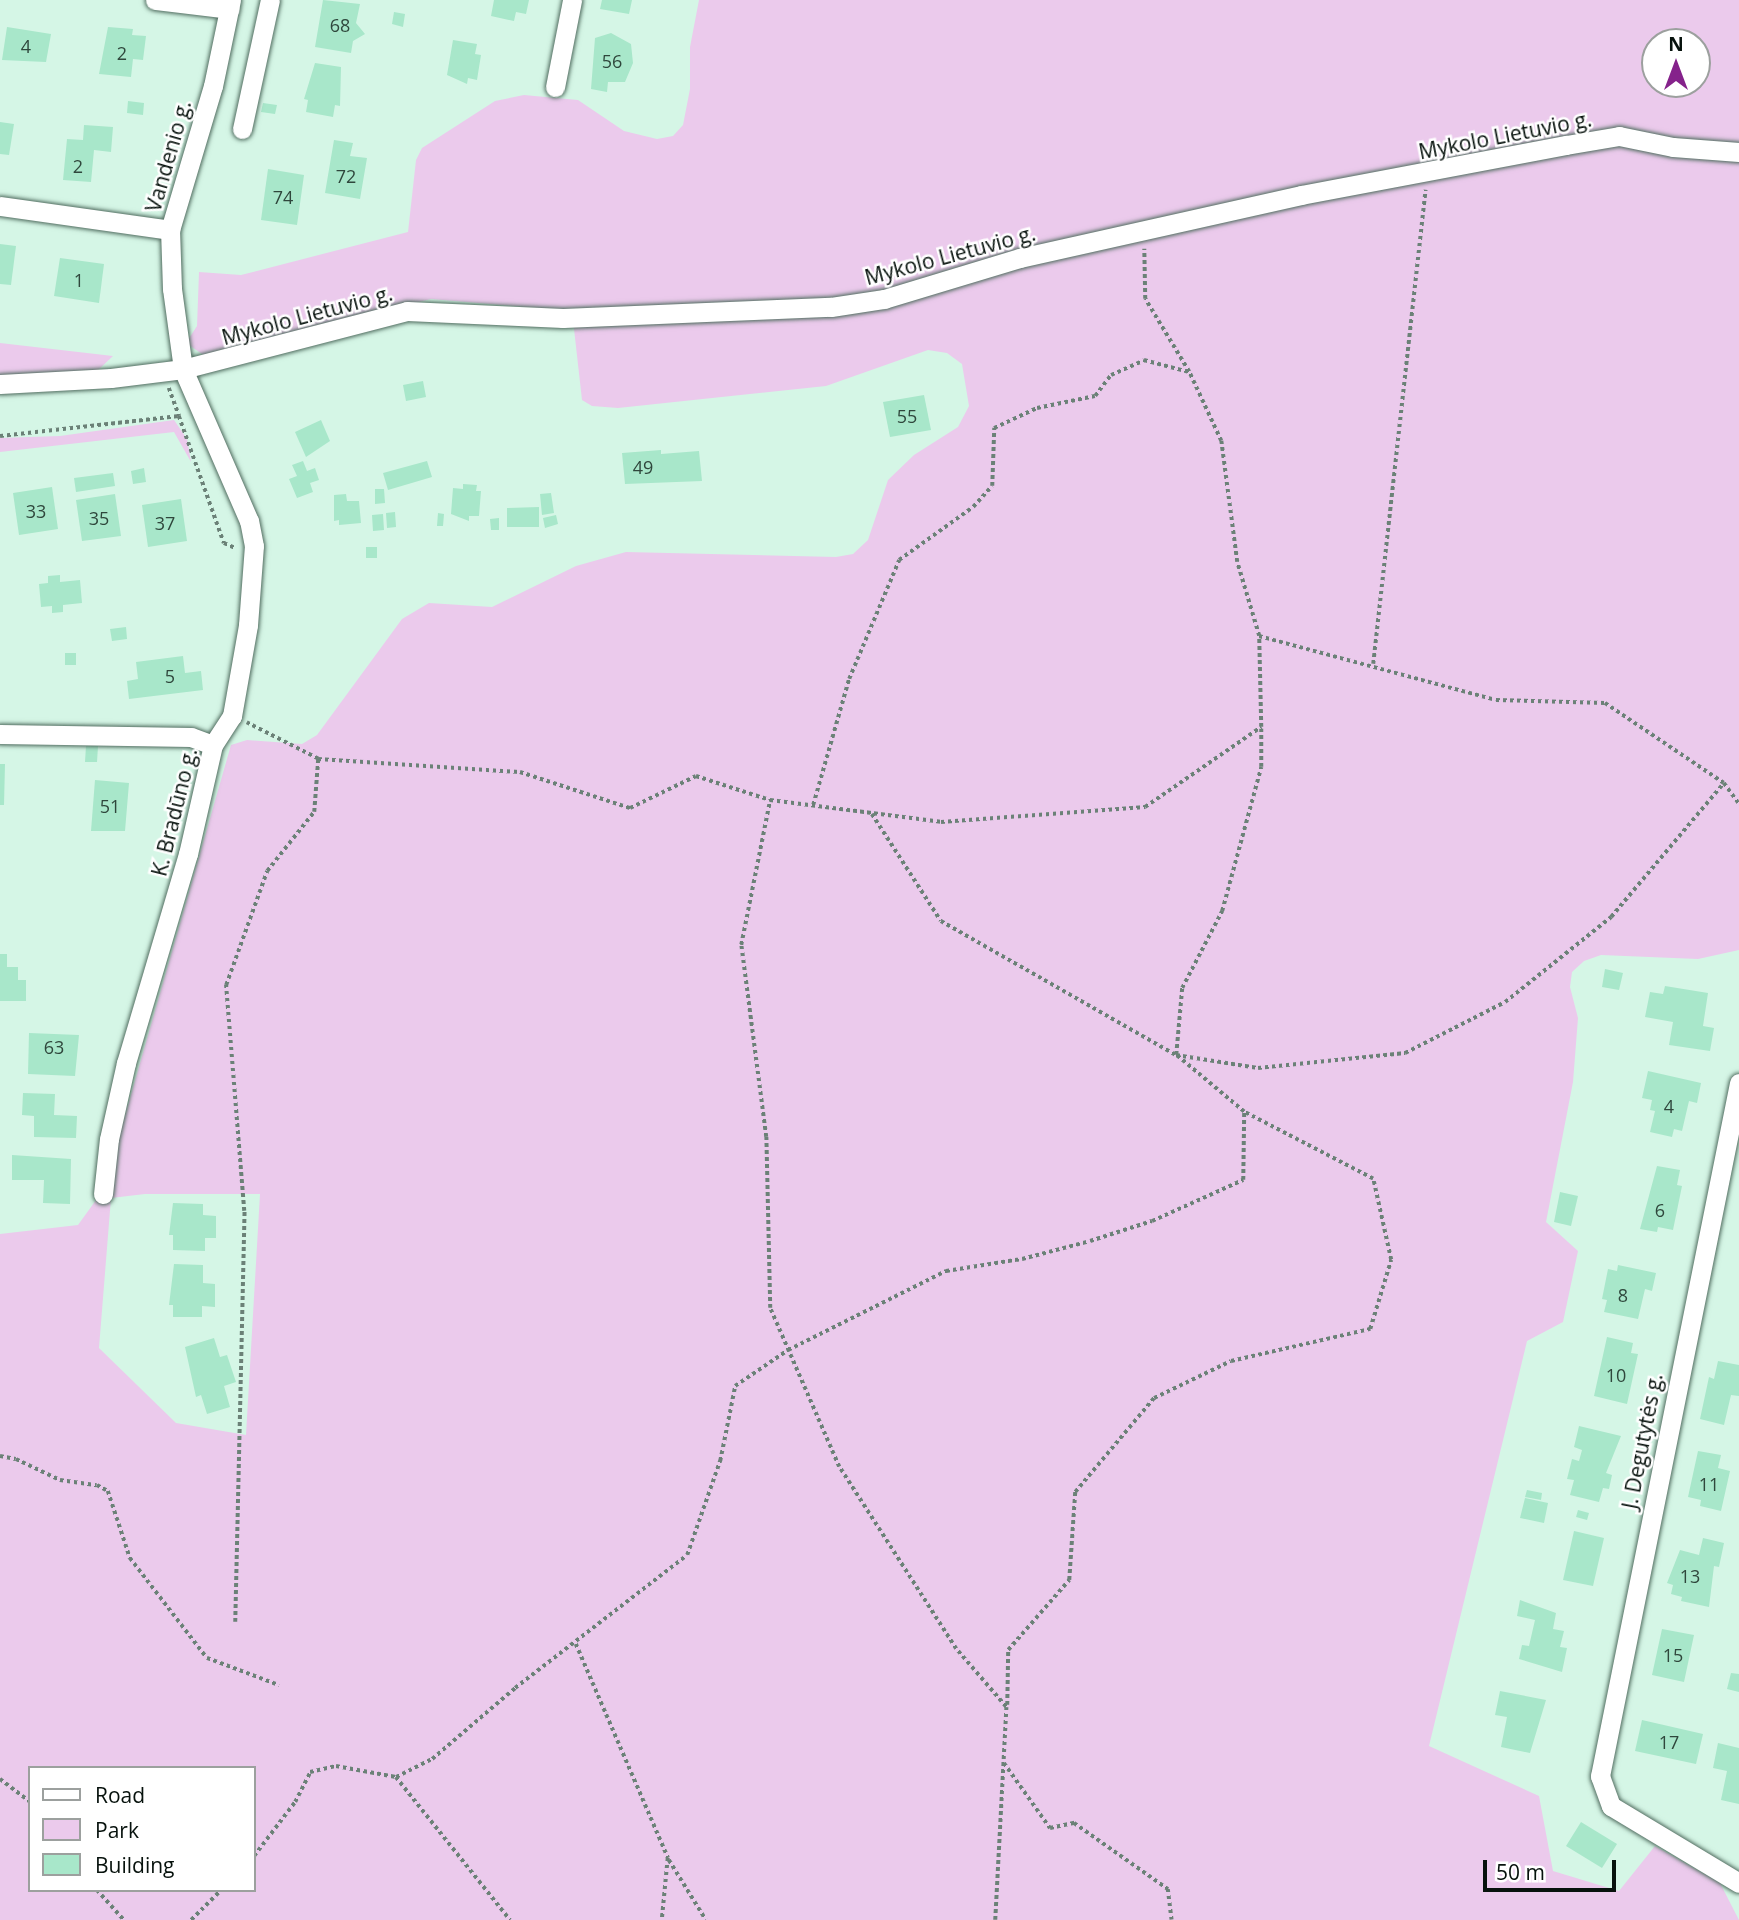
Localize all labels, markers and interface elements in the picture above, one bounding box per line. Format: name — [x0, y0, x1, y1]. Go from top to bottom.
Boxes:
house number: 68 — [330, 14, 350, 36]
north arrow — [1641, 28, 1711, 98]
text: N — [1668, 31, 1684, 57]
house number: 4 — [21, 35, 31, 57]
house number: 2 — [117, 42, 127, 64]
house number: 56 — [602, 50, 622, 72]
street label: Vandenio g. — [140, 97, 196, 215]
street label: Mykolo Lietuvio g. — [1416, 106, 1594, 164]
house number: 2 — [73, 155, 83, 177]
house number: 72 — [336, 165, 356, 187]
house number: 74 — [273, 186, 293, 208]
street label: Mykolo Lietuvio g. — [862, 220, 1038, 290]
house number: 1 — [74, 269, 84, 291]
street label: Mykolo Lietuvio g. — [219, 280, 395, 350]
house number: 55 — [897, 405, 917, 427]
house number: 49 — [633, 456, 653, 478]
house number: 33 — [26, 500, 46, 522]
house number: 35 — [89, 507, 109, 529]
house number: 37 — [155, 512, 175, 534]
house number: 5 — [165, 665, 175, 687]
street label: K. Bradūno g. — [146, 745, 202, 879]
house number: 51 — [100, 795, 120, 817]
house number: 63 — [44, 1036, 64, 1058]
house number: 4 — [1664, 1095, 1674, 1117]
house number: 6 — [1655, 1199, 1665, 1221]
house number: 8 — [1618, 1284, 1628, 1306]
house number: 10 — [1606, 1364, 1626, 1386]
street label: J. Degutytės g. — [1617, 1371, 1667, 1511]
house number: 11 — [1699, 1473, 1719, 1495]
house number: 13 — [1680, 1565, 1700, 1587]
house number: 15 — [1663, 1644, 1683, 1666]
house number: 17 — [1659, 1731, 1679, 1753]
legend — [28, 1766, 256, 1892]
text: Road — [95, 1781, 145, 1809]
text: Park — [95, 1816, 139, 1844]
scale bar — [1487, 1846, 1620, 1890]
text: Building — [95, 1851, 174, 1879]
text: 50 m — [1496, 1858, 1545, 1886]

